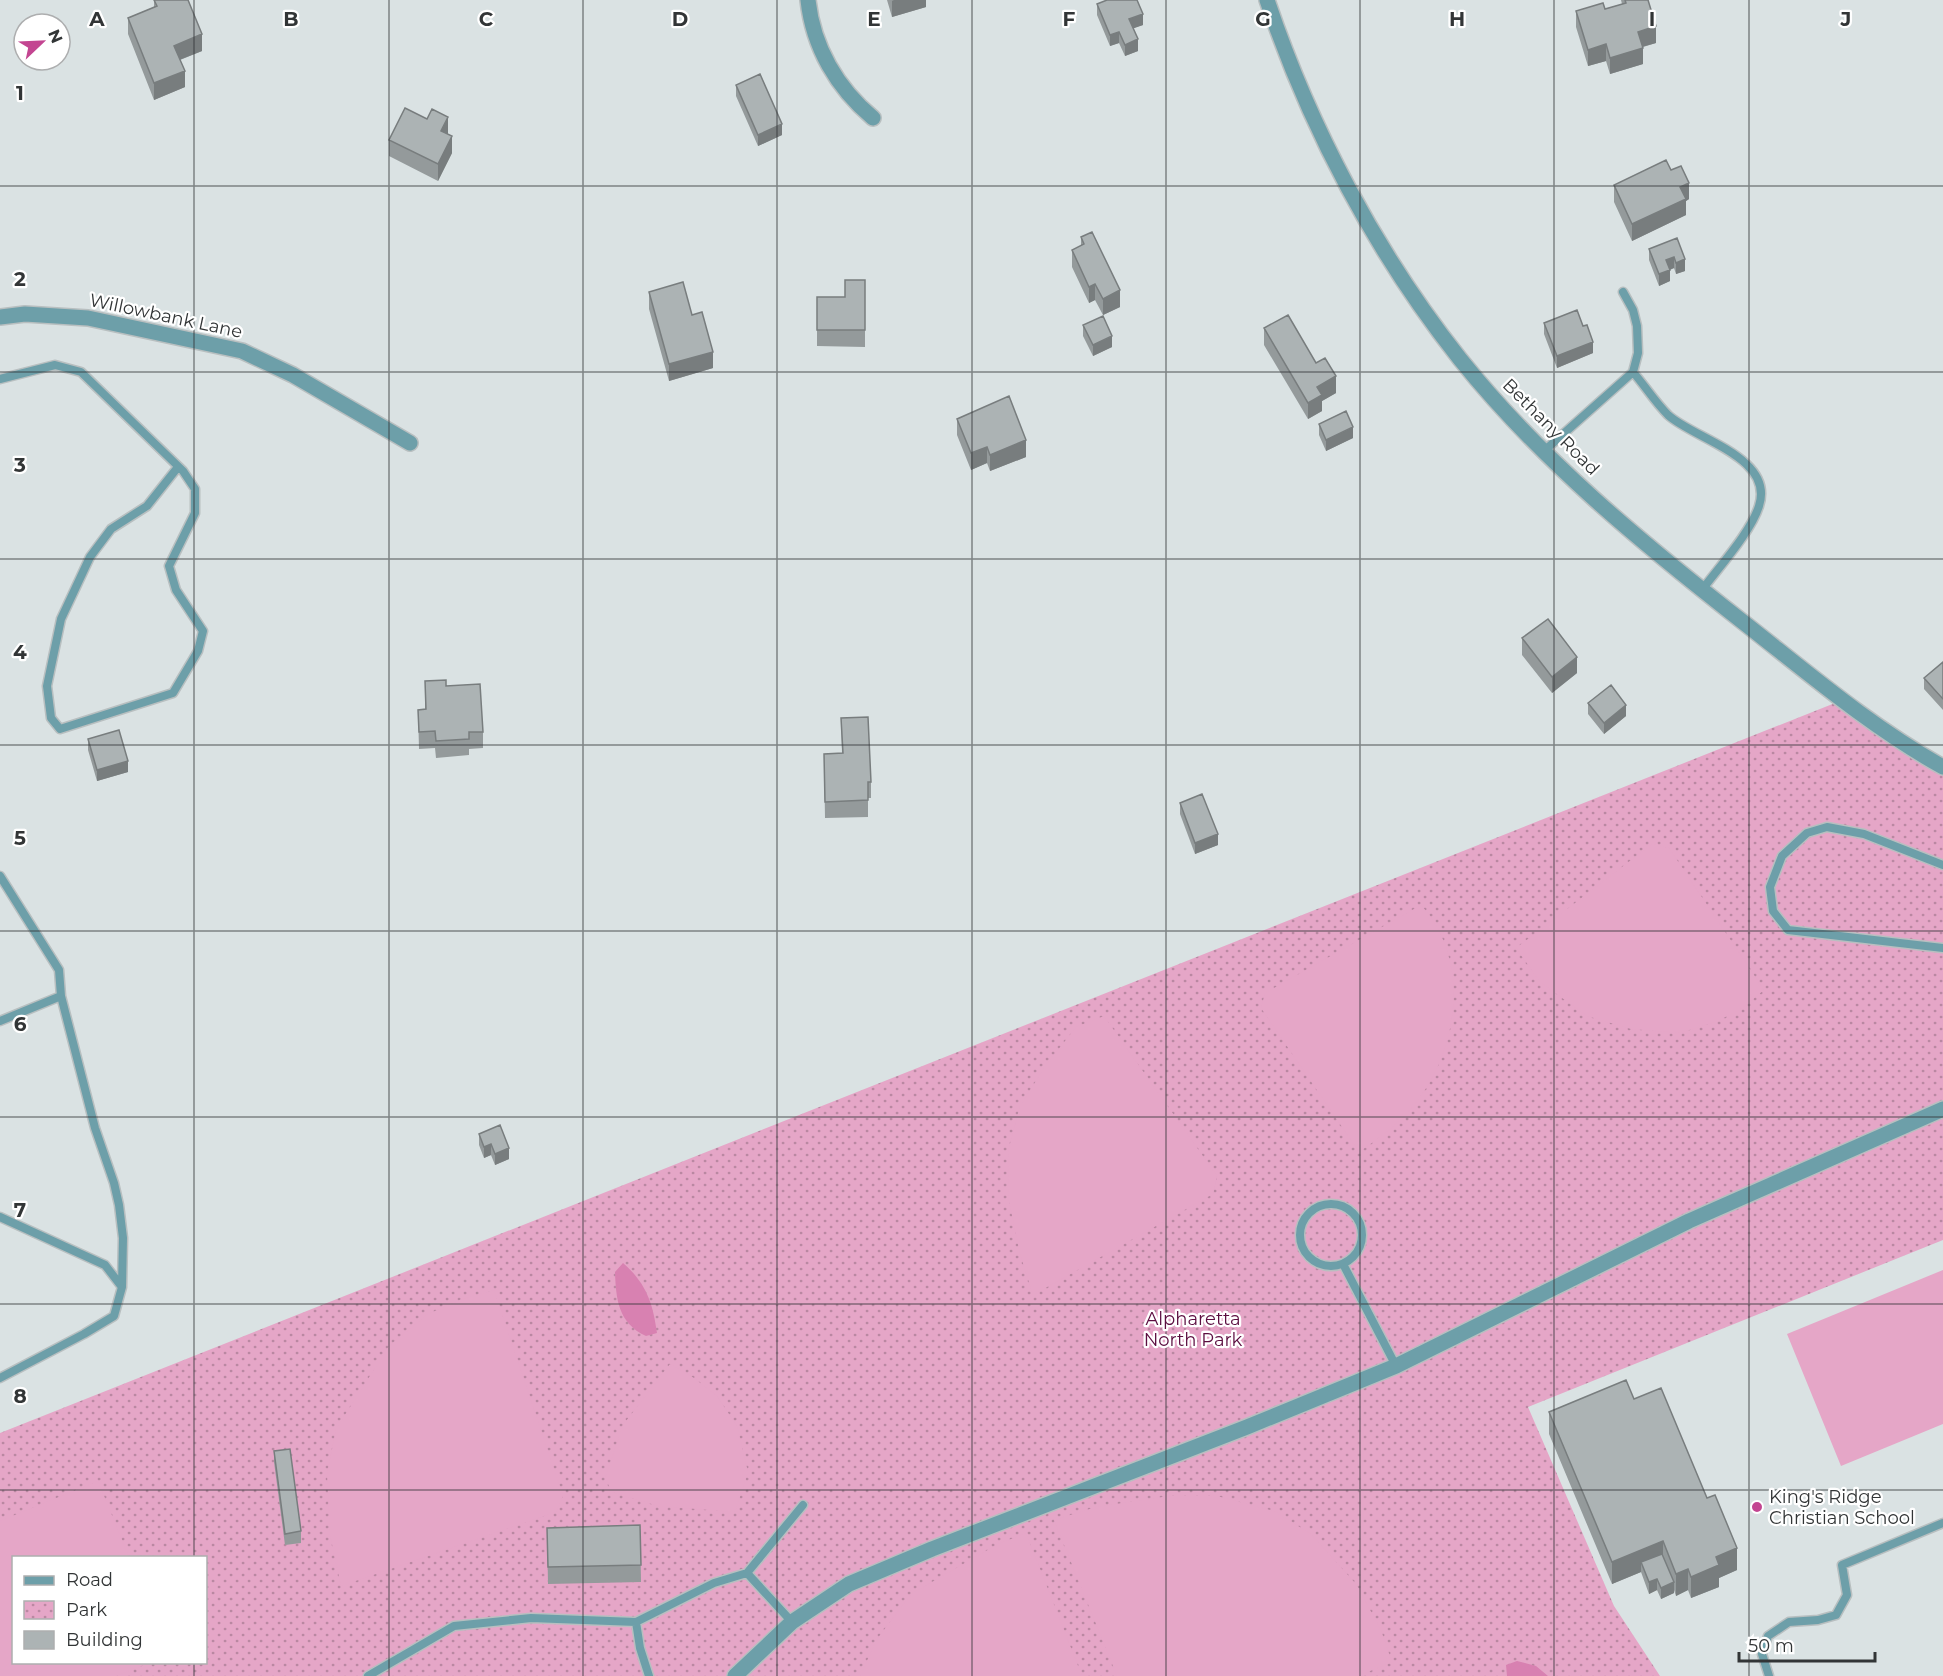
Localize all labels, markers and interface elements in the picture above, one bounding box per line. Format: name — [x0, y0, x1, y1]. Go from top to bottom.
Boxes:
text: A — [88, 7, 105, 31]
text: B — [283, 7, 299, 31]
text: C — [479, 7, 494, 31]
text: D — [672, 7, 688, 31]
text: E — [867, 7, 881, 31]
text: F — [1063, 7, 1076, 31]
text: G — [1255, 7, 1271, 31]
text: H — [1449, 7, 1465, 31]
text: I — [1649, 7, 1655, 31]
text: J — [1840, 7, 1851, 31]
north arrow — [12, 12, 72, 72]
text: N — [44, 27, 67, 46]
text: 1 — [16, 81, 24, 105]
text: 2 — [14, 267, 26, 291]
street label: Willowbank Lane — [88, 289, 245, 343]
street label: Bethany Road — [1498, 374, 1604, 480]
text: 3 — [13, 453, 26, 477]
text: 4 — [13, 640, 27, 664]
text: 5 — [14, 826, 26, 850]
text: 6 — [14, 1012, 27, 1036]
text: 7 — [14, 1198, 26, 1222]
park label: Alpharetta North Park — [1144, 1308, 1243, 1351]
text: 8 — [13, 1384, 27, 1408]
place label: King's Ridge Christian School — [1769, 1486, 1915, 1529]
marker: King's Ridge Christian School — [1750, 1500, 1764, 1514]
legend — [12, 1556, 207, 1664]
text: Road — [66, 1569, 113, 1591]
text: Park — [66, 1599, 107, 1621]
scale bar — [1739, 1625, 1876, 1663]
text: Building — [66, 1629, 143, 1651]
text: 50 m — [1748, 1635, 1794, 1657]

